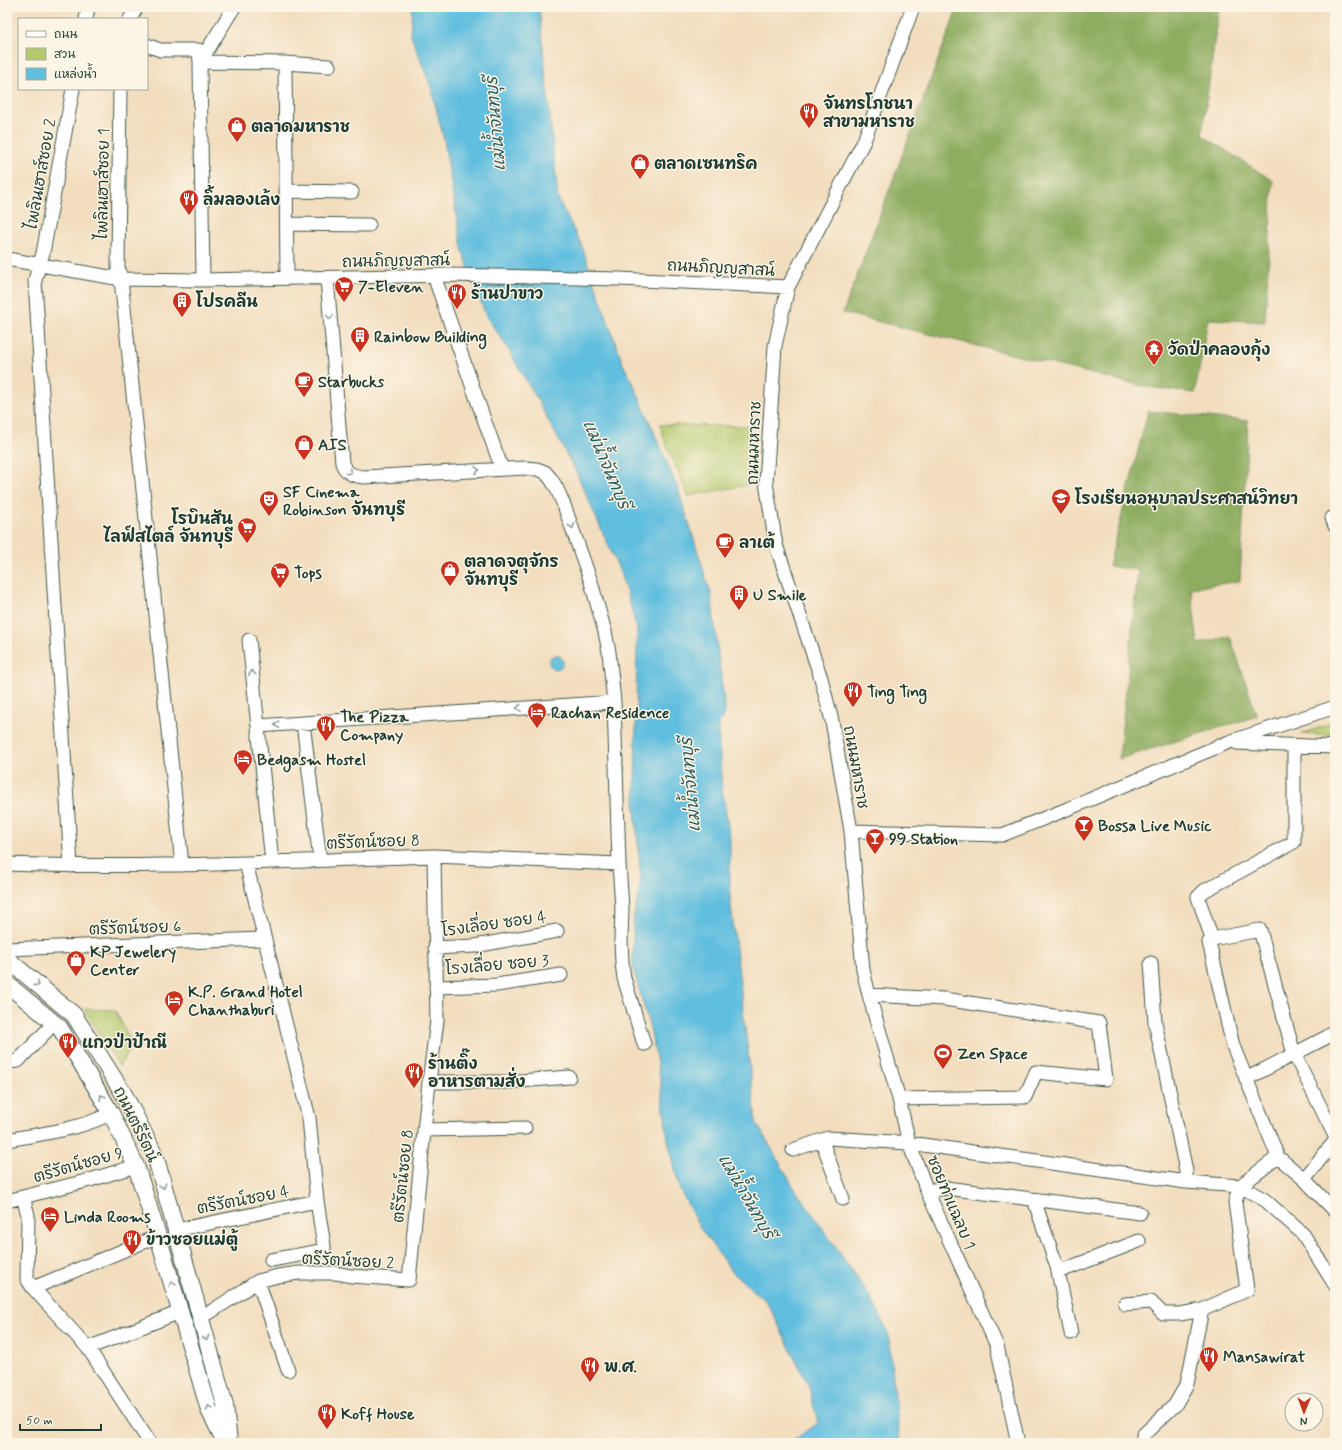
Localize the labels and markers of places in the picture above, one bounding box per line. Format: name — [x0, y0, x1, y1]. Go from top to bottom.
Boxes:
place label: จันทรโภชนา สาขามหาราช — [823, 92, 915, 133]
restaurant icon: จันทรโภชนา สาขามหาราช — [798, 101, 820, 129]
shop icon: ตลาดมหาราช — [226, 115, 248, 143]
place label: ตลาดมหาราช — [251, 117, 350, 138]
shop icon: ตลาดเซนทริค — [629, 152, 651, 180]
place label: ตลาดเซนทริค — [654, 153, 757, 175]
place label: ลิ้มลองเล้ง — [203, 184, 280, 211]
restaurant icon: ลิ้มลองเล้ง — [178, 188, 200, 216]
supermarket icon: 7-Eleven — [333, 275, 355, 303]
place label: 7-Eleven — [358, 277, 424, 298]
restaurant icon: ร้านปาขาว — [446, 282, 468, 310]
place label: ร้านปาขาว — [471, 282, 544, 305]
building icon: โปรคลีน — [171, 290, 193, 318]
place label: โปรคลีน — [195, 290, 258, 313]
building icon: Rainbow Building — [349, 325, 371, 353]
place label: Rainbow Building — [374, 327, 487, 350]
temple icon: วัดป่าคลองกุ้ง — [1143, 338, 1165, 366]
place label: วัดป่าคลองกุ้ง — [1168, 338, 1270, 362]
cafe icon: Starbucks — [293, 370, 315, 398]
place label: Starbucks — [318, 372, 385, 393]
shop icon: AIS — [293, 433, 315, 461]
place label: AIS — [318, 435, 347, 456]
place label: SF Cinema Robinson จันทบุรี — [283, 482, 405, 522]
school or university icon: โรงเรียนอนุบาลประศาสน์วิทยา — [1050, 487, 1072, 515]
place label: โรงเรียนอนุบาลประศาสน์วิทยา — [1074, 487, 1298, 511]
theatre icon: SF Cinema Robinson จันทบุรี — [258, 489, 280, 517]
place label: โรบินสัน ไลฟ์สไตล์ จันทบุรี — [102, 507, 233, 549]
supermarket icon: โรบินสัน ไลฟ์สไตล์ จันทบุรี — [236, 516, 258, 544]
cafe icon: ลาเต้ — [714, 531, 736, 559]
place label: ลาเต้ — [739, 531, 776, 554]
place label: ตลาดจตุจักร จันทบุรี — [464, 552, 559, 592]
shop icon: ตลาดจตุจักร จันทบุรี — [439, 559, 461, 587]
supermarket icon: Tops — [269, 561, 291, 589]
place label: Tops — [294, 563, 323, 584]
building icon: U Smile — [728, 583, 750, 611]
place label: U Smile — [753, 585, 807, 606]
restaurant icon: Ting Ting — [842, 680, 864, 708]
place label: Ting Ting — [867, 682, 927, 705]
hotel icon: Rachan Residence — [526, 701, 548, 729]
place label: Rachan Residence — [551, 703, 669, 724]
place label: The Pizza Company — [340, 707, 409, 746]
restaurant icon: The Pizza Company — [315, 714, 337, 742]
hotel icon: Bedgasm Hostel — [232, 748, 254, 776]
place label: Bedgasm Hostel — [257, 750, 366, 773]
bar icon: Bossa Live Music — [1073, 814, 1095, 842]
place label: Bossa Live Music — [1098, 816, 1212, 837]
bar icon: 99 Station — [864, 827, 886, 855]
place label: 99 Station — [889, 829, 958, 850]
place label: KP Jewelery Center — [90, 942, 177, 981]
shop icon: KP Jewelery Center — [65, 949, 87, 977]
place label: K.P. Grand Hotel Chanthaburi — [188, 982, 303, 1021]
hotel icon: K.P. Grand Hotel Chanthaburi — [163, 989, 185, 1017]
restaurant icon: แกวป่าป้าณี — [57, 1031, 79, 1059]
place label: แกวป่าป้าณี — [82, 1032, 167, 1054]
sports icon: Zen Space — [932, 1042, 954, 1070]
place label: Zen Space — [957, 1044, 1028, 1065]
place label: ร้านติ๊ง อาหารตามสั่ง — [428, 1048, 526, 1093]
restaurant icon: ร้านติ๊ง อาหารตามสั่ง — [403, 1061, 425, 1089]
hotel icon: Linda Rooms — [39, 1205, 61, 1233]
place label: Linda Rooms — [64, 1207, 151, 1228]
restaurant icon: ข้าวซอยแม่ตู้ — [121, 1228, 143, 1256]
place label: ข้าวซอยแม่ตู้ — [146, 1228, 239, 1251]
restaurant icon: Mansawirat — [1198, 1345, 1220, 1373]
place label: Mansawirat — [1223, 1347, 1306, 1368]
restaurant icon: พ.ศ. — [579, 1355, 601, 1383]
place label: พ.ศ. — [604, 1357, 637, 1378]
restaurant icon: Koff House — [316, 1402, 338, 1430]
place label: Koff House — [341, 1404, 415, 1425]

